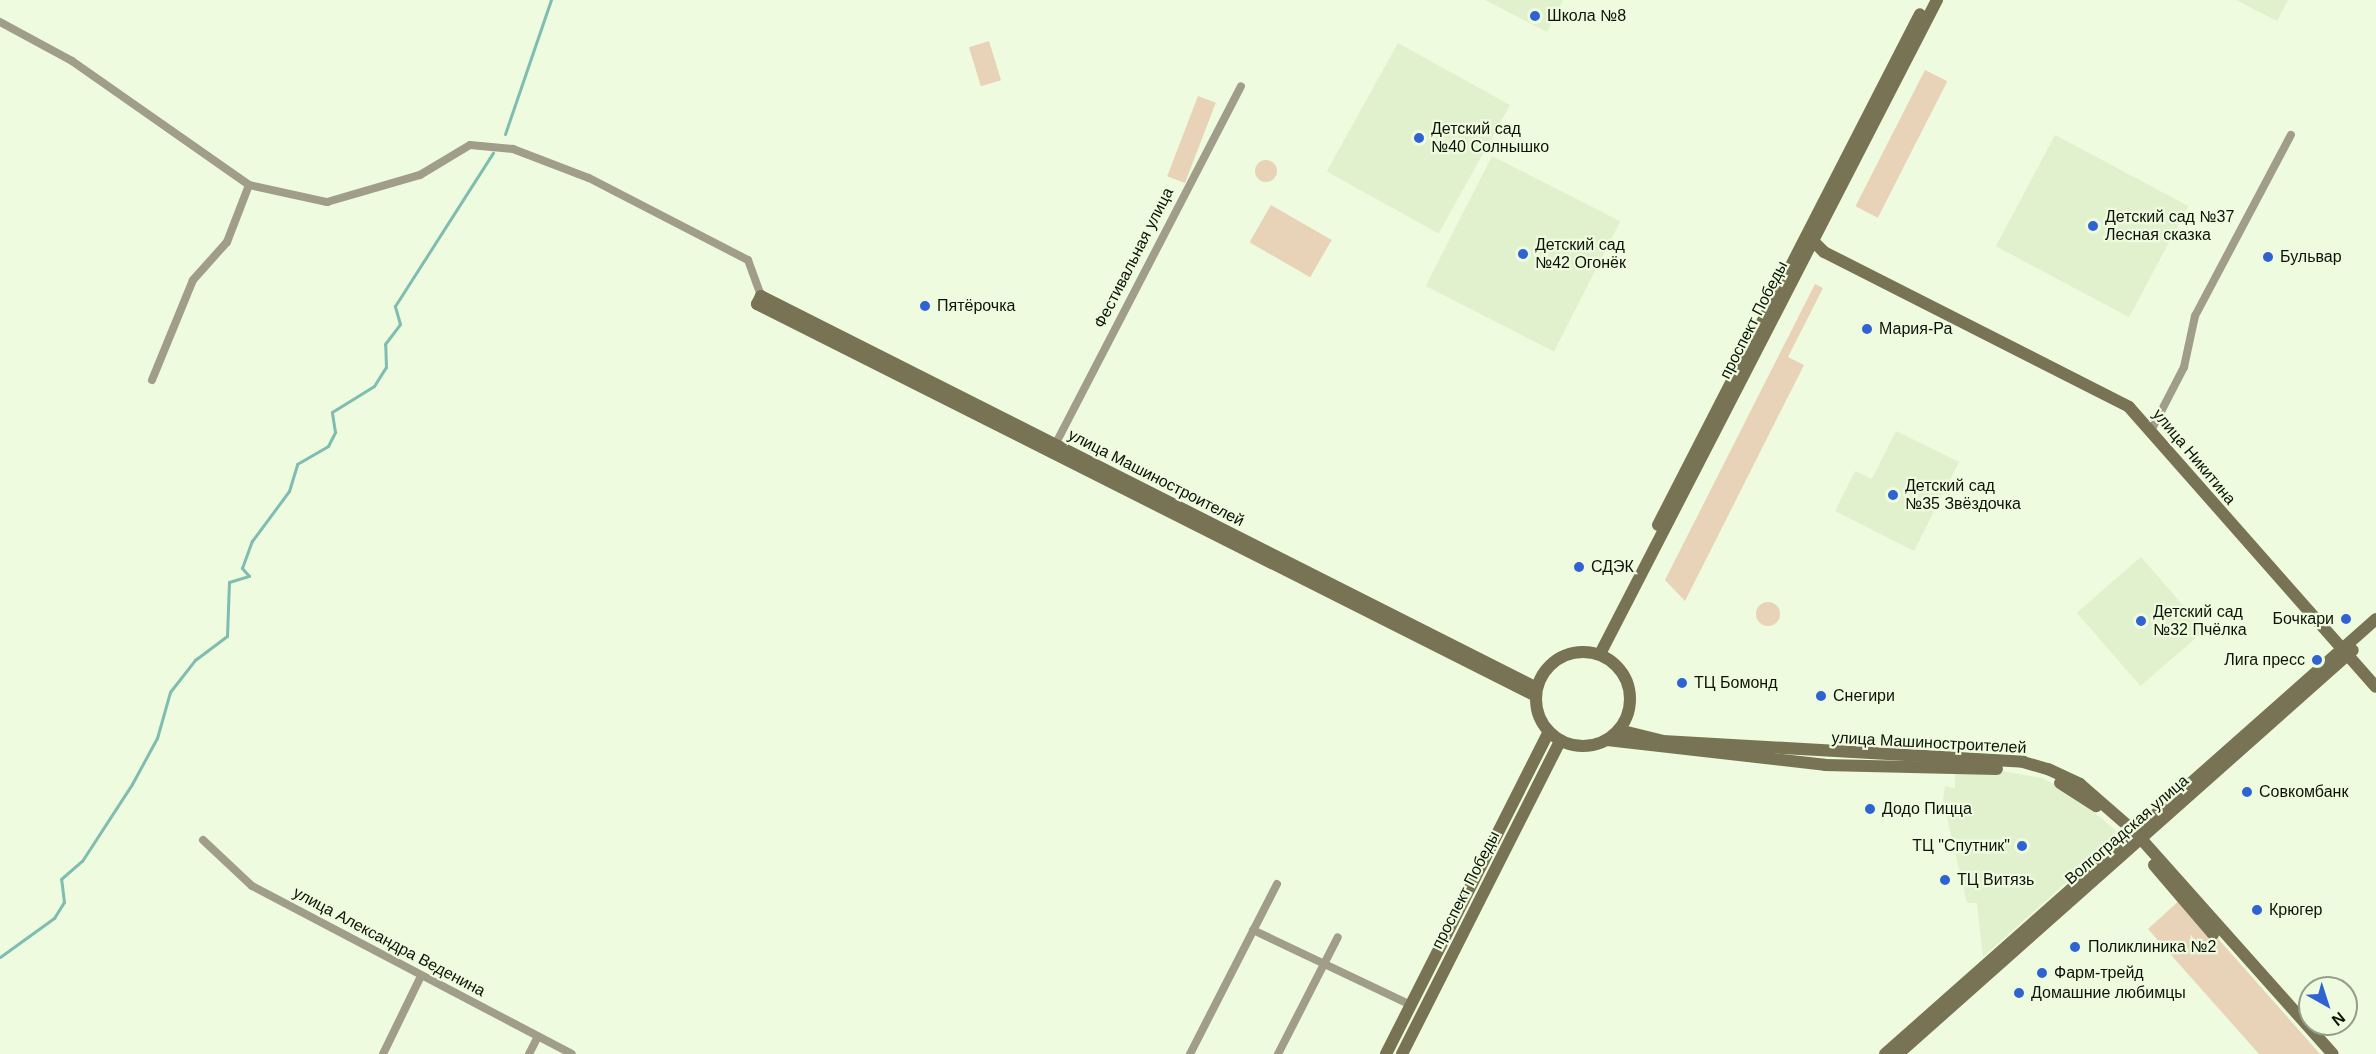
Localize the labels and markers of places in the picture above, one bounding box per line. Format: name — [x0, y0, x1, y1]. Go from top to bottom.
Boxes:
place label: Школа №8 — [1547, 6, 1626, 26]
marker: Школа №8 — [1528, 9, 1542, 23]
place label: Детский сад №40 Солнышко — [1431, 119, 1549, 157]
marker: Детский сад №40 Солнышко — [1412, 131, 1426, 145]
place label: Детский сад №37 Лесная сказка — [2105, 207, 2234, 245]
marker: Детский сад №37 Лесная сказка — [2086, 219, 2100, 233]
place label: Детский сад №42 Огонёк — [1535, 235, 1626, 273]
marker: Детский сад №42 Огонёк — [1516, 247, 1530, 261]
place label: Бульвар — [2280, 247, 2342, 267]
marker: Бульвар — [2261, 250, 2275, 264]
place label: Пятёрочка — [937, 296, 1015, 316]
marker: Пятёрочка — [918, 299, 932, 313]
place label: Мария-Ра — [1879, 319, 1952, 339]
marker: Мария-Ра — [1860, 322, 1874, 336]
place label: Детский сад №35 Звёздочка — [1905, 476, 2021, 514]
marker: Детский сад №35 Звёздочка — [1886, 488, 1900, 502]
place label: СДЭК — [1591, 557, 1634, 577]
marker: СДЭК — [1572, 560, 1586, 574]
place label: Детский сад №32 Пчёлка — [2153, 602, 2247, 640]
place label: Бочкари — [2273, 609, 2334, 629]
marker: Бочкари — [2339, 612, 2353, 626]
marker: Детский сад №32 Пчёлка — [2134, 614, 2148, 628]
place label: Лига пресс — [2224, 650, 2305, 670]
marker: Лига пресс — [2310, 653, 2324, 667]
place label: ТЦ Бомонд — [1694, 673, 1778, 693]
marker: ТЦ Бомонд — [1675, 676, 1689, 690]
place label: Снегири — [1833, 686, 1895, 706]
marker: Снегири — [1814, 689, 1828, 703]
place label: Совкомбанк — [2259, 782, 2348, 802]
marker: Совкомбанк — [2240, 785, 2254, 799]
place label: Додо Пицца — [1882, 799, 1972, 819]
marker: Додо Пицца — [1863, 802, 1877, 816]
place label: ТЦ "Спутник" — [1912, 836, 2010, 856]
marker: ТЦ "Спутник" — [2015, 839, 2029, 853]
place label: ТЦ Витязь — [1957, 870, 2034, 890]
marker: ТЦ Витязь — [1938, 873, 1952, 887]
place label: Крюгер — [2269, 900, 2322, 920]
marker: Крюгер — [2250, 903, 2264, 917]
place label: Поликлиника №2 — [2088, 937, 2216, 957]
marker: Поликлиника №2 — [2066, 938, 2084, 956]
place label: Фарм-трейд — [2054, 963, 2144, 983]
marker: Фарм-трейд — [2035, 966, 2049, 980]
place label: Домашние любимцы — [2031, 983, 2186, 1003]
marker: Домашние любимцы — [2012, 986, 2026, 1000]

